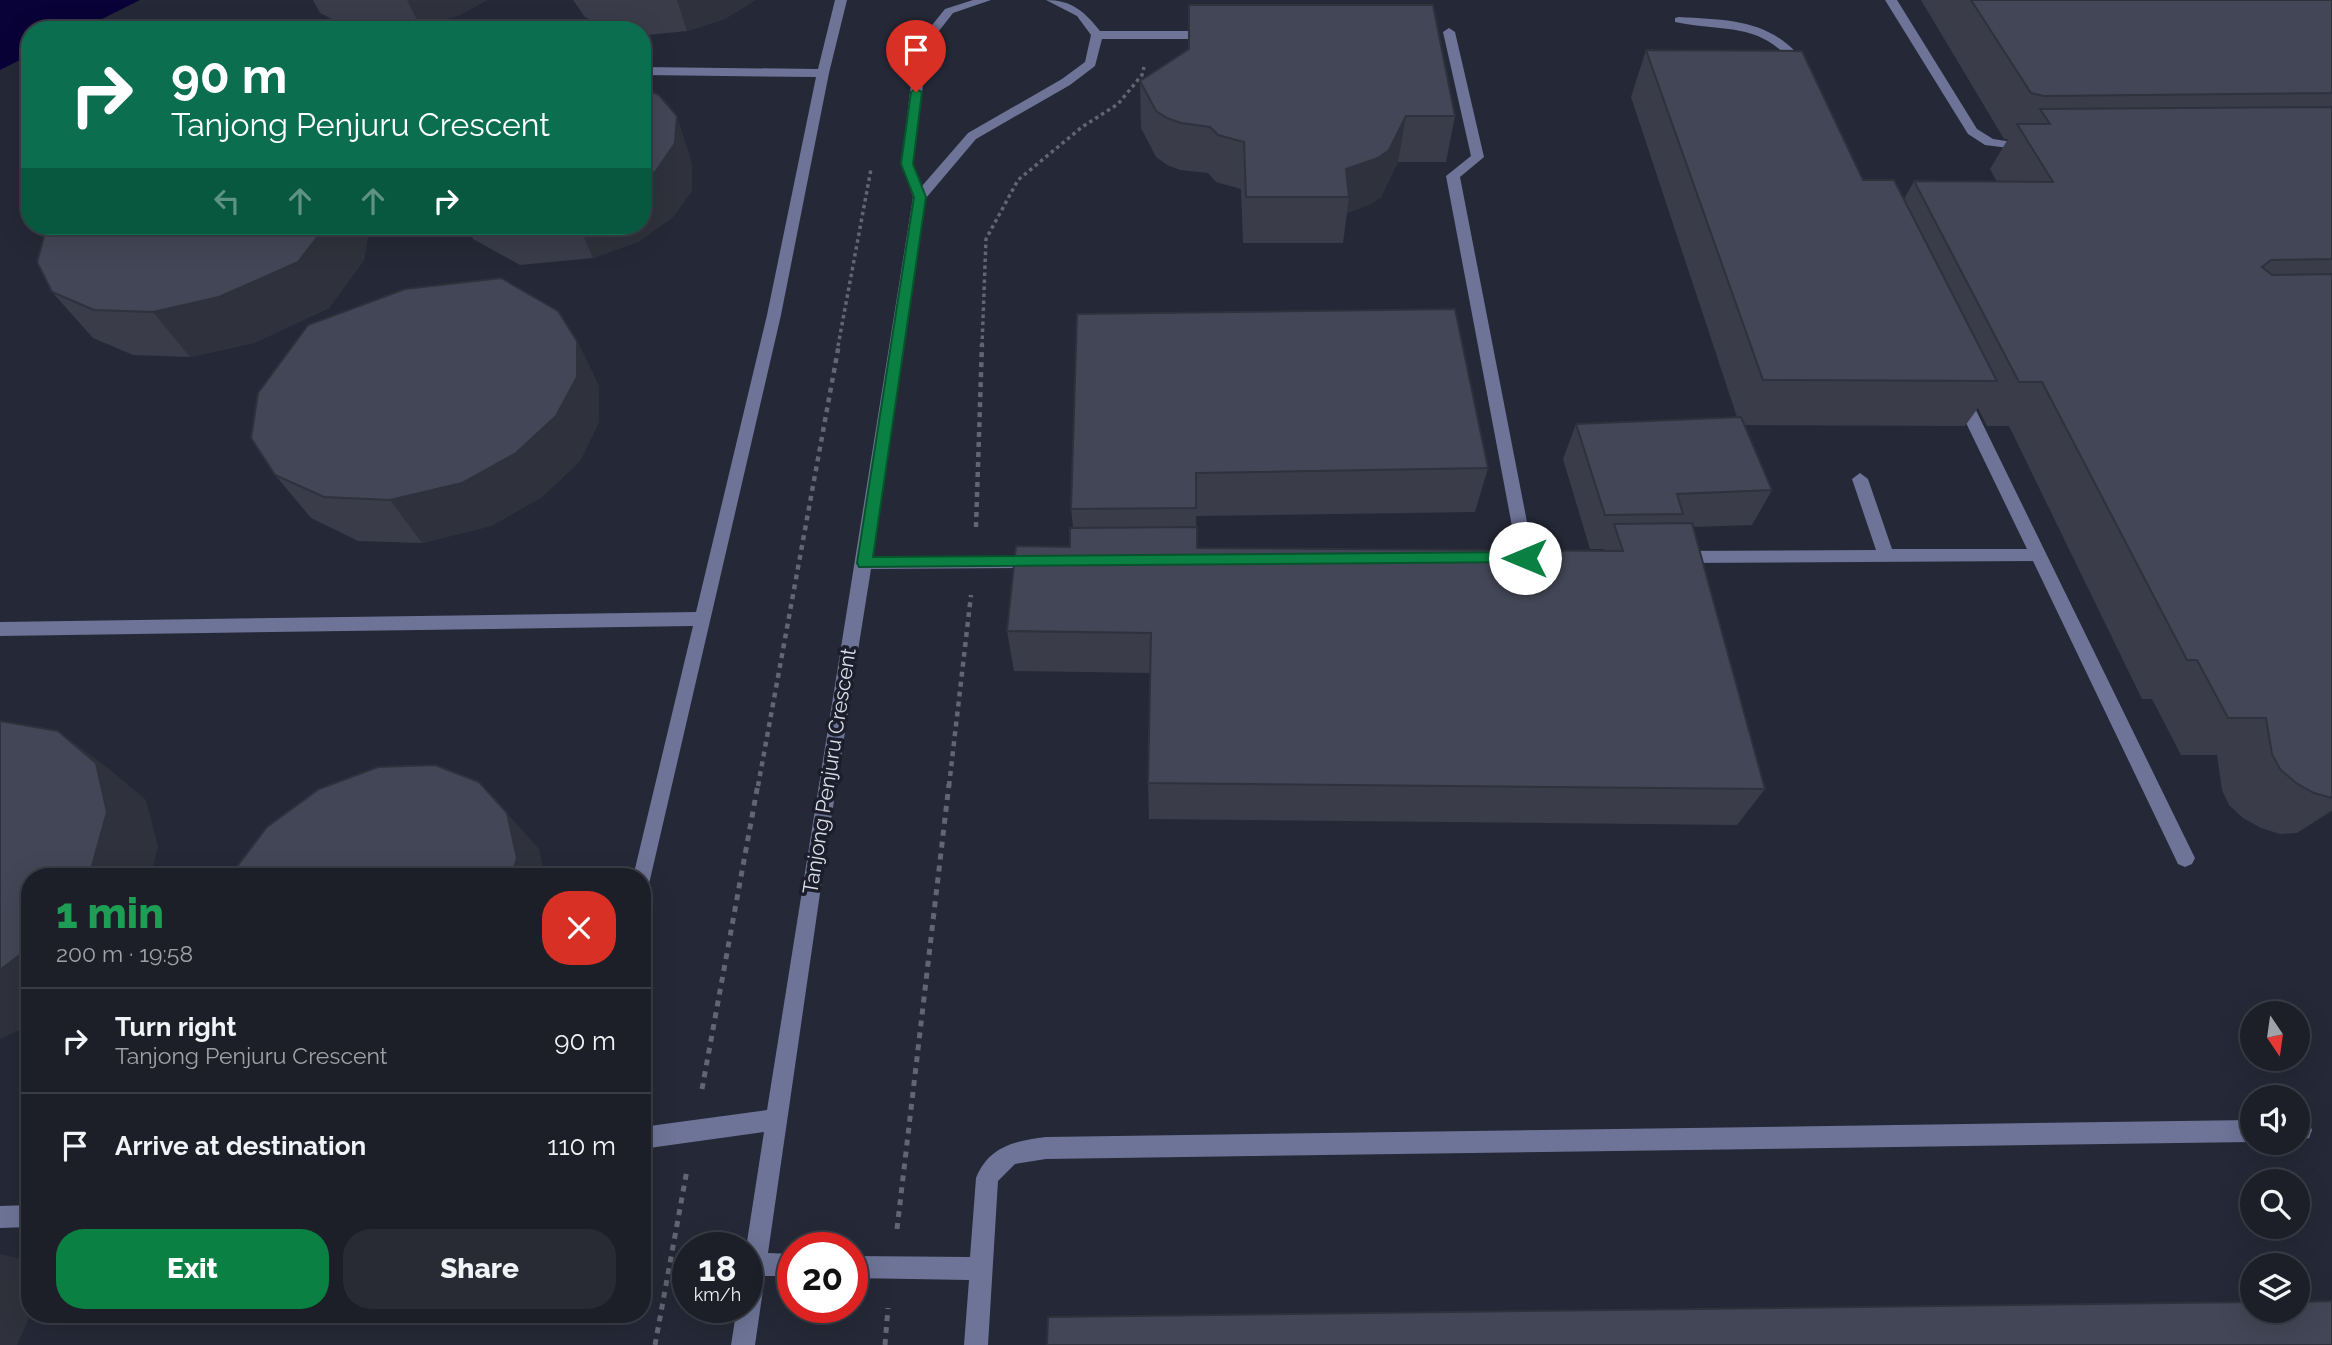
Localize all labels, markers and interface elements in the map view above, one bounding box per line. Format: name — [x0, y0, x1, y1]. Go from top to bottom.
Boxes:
pin — [886, 20, 946, 92]
icon: arrive — [897, 31, 935, 69]
text: 90 m — [171, 47, 287, 104]
icon: right — [56, 49, 147, 140]
text: Tanjong Penjuru Crescent — [171, 106, 550, 143]
icon: left — [208, 182, 246, 220]
icon: ahead — [281, 182, 319, 220]
icon: ahead — [354, 182, 392, 220]
icon: right — [427, 182, 465, 220]
position arrow — [1488, 521, 1562, 595]
street label: Tanjong Penjuru Crescent — [797, 646, 861, 896]
text: 1 min — [56, 889, 164, 938]
button: close — [542, 891, 616, 965]
text: 200 m · 19:58 — [56, 940, 193, 967]
north arrow — [2240, 1001, 2310, 1071]
map controls — [2240, 1001, 2310, 1323]
text: Turn right — [115, 1012, 236, 1042]
icon: right — [56, 1022, 94, 1060]
text: 90 m — [554, 1026, 616, 1056]
text: Tanjong Penjuru Crescent — [115, 1042, 387, 1069]
button: sound — [2240, 1085, 2310, 1155]
icon: arrive — [56, 1127, 94, 1165]
text: Arrive at destination — [115, 1131, 366, 1161]
text: 110 m — [547, 1131, 616, 1161]
button: search — [2240, 1169, 2310, 1239]
button: Exit — [56, 1229, 329, 1309]
button: Share — [343, 1229, 616, 1309]
speed limit sign: 20 — [777, 1232, 868, 1323]
text: 18 — [698, 1248, 737, 1289]
button: layers — [2240, 1253, 2310, 1323]
text: km/h — [694, 1284, 741, 1305]

